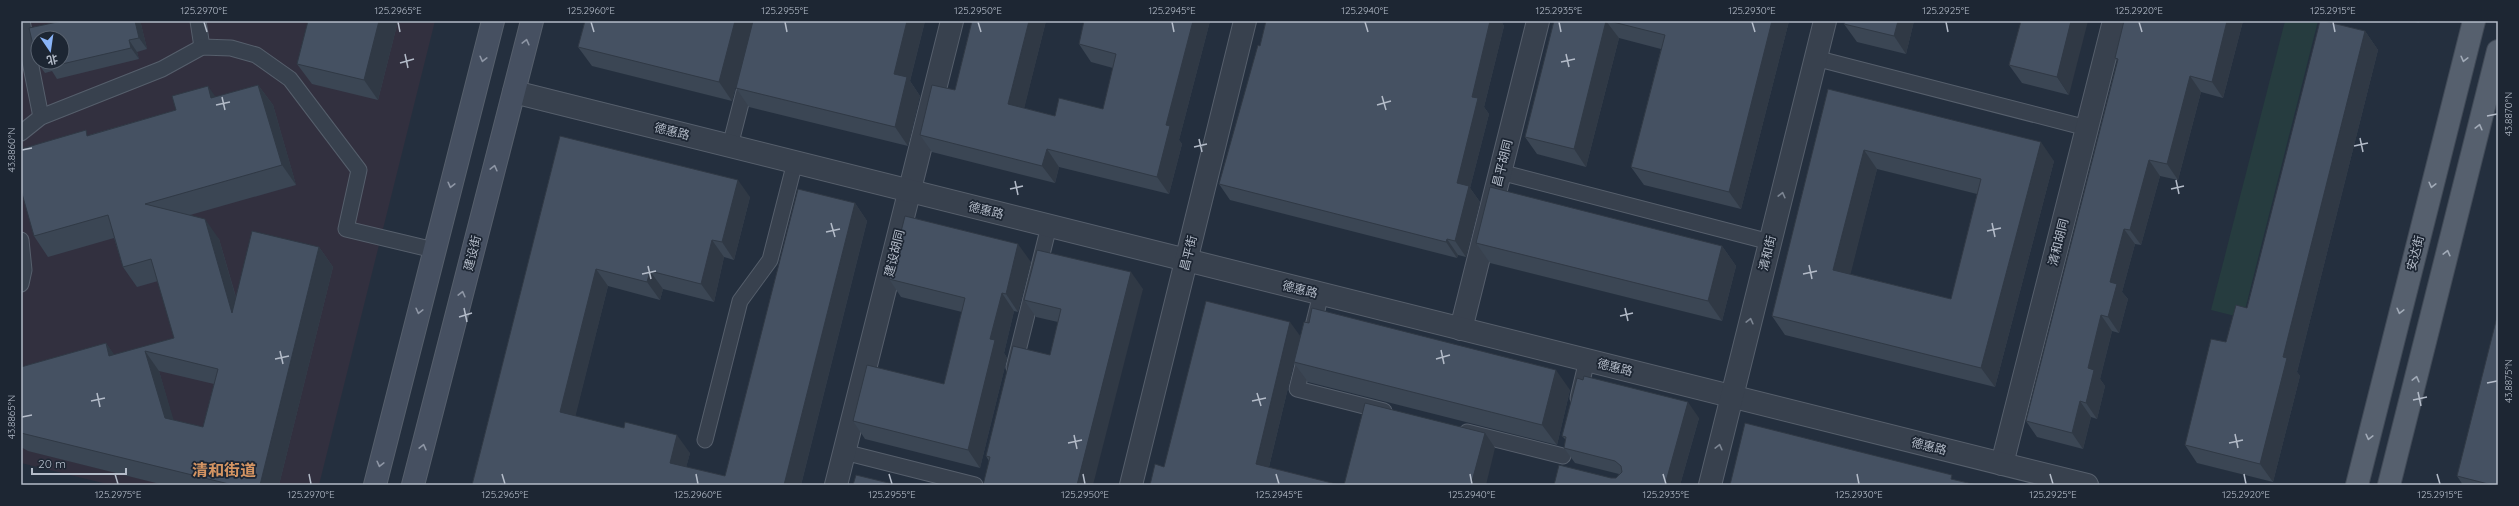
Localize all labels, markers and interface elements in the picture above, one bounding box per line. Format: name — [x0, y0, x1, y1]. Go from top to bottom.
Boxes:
text: 125.2970°E — [180, 4, 228, 17]
text: 125.2965°E — [374, 4, 422, 17]
text: 125.2960°E — [567, 4, 615, 17]
text: 125.2955°E — [761, 4, 809, 17]
text: 125.2950°E — [954, 4, 1002, 17]
text: 125.2945°E — [1148, 4, 1196, 17]
text: 125.2940°E — [1341, 4, 1389, 17]
text: 125.2935°E — [1535, 4, 1583, 17]
text: 125.2930°E — [1728, 4, 1776, 17]
text: 125.2925°E — [1922, 4, 1970, 17]
text: 125.2920°E — [2115, 4, 2163, 17]
text: 125.2915°E — [2310, 4, 2356, 17]
north arrow — [30, 30, 70, 70]
one-way arrow — [521, 39, 530, 46]
text: 北 — [45, 52, 59, 68]
one-way arrow — [479, 55, 488, 62]
one-way arrow — [2460, 55, 2469, 62]
text: 43.8870°N — [2502, 92, 2515, 136]
street label: 德惠路 — [653, 119, 691, 143]
one-way arrow — [2474, 124, 2483, 131]
text: 43.8860°N — [5, 127, 18, 173]
street label: 昌平胡同 — [1489, 138, 1515, 188]
one-way arrow — [489, 165, 498, 172]
one-way arrow — [447, 181, 456, 188]
one-way arrow — [2429, 182, 2437, 188]
one-way arrow — [1777, 192, 1785, 198]
street label: 德惠路 — [967, 198, 1005, 222]
street label: 清和胡同 — [2045, 217, 2071, 267]
street label: 建设胡同 — [881, 228, 907, 278]
street label: 建设街 — [460, 234, 484, 272]
street label: 昌平街 — [1176, 234, 1200, 272]
street label: 清和街 — [1755, 234, 1779, 272]
street label: 安达街 — [2403, 234, 2427, 272]
one-way arrow — [2443, 250, 2451, 256]
street label: 德惠路 — [1281, 277, 1319, 301]
one-way arrow — [457, 291, 466, 298]
one-way arrow — [415, 307, 424, 314]
one-way arrow — [2397, 308, 2405, 314]
one-way arrow — [1746, 318, 1754, 324]
street label: 德惠路 — [1596, 355, 1634, 379]
text: 43.8875°N — [2502, 359, 2515, 403]
one-way arrow — [2411, 376, 2420, 383]
text: 43.8865°N — [5, 395, 18, 439]
street label: 德惠路 — [1910, 434, 1948, 458]
one-way arrow — [2365, 434, 2373, 440]
one-way arrow — [418, 444, 427, 451]
one-way arrow — [1714, 444, 1723, 451]
scale bar — [32, 450, 126, 476]
text: 20 m — [38, 456, 66, 471]
district label: 清和街道 — [192, 460, 256, 480]
one-way arrow — [376, 460, 385, 467]
text: 125.2975°E — [95, 488, 142, 501]
text: 125.2970°E — [287, 488, 335, 501]
text: 125.2965°E — [481, 488, 529, 501]
text: 125.2960°E — [674, 488, 722, 501]
text: 125.2955°E — [868, 488, 916, 501]
text: 125.2950°E — [1061, 488, 1109, 501]
text: 125.2945°E — [1255, 488, 1303, 501]
text: 125.2940°E — [1448, 488, 1496, 501]
text: 125.2935°E — [1642, 488, 1690, 501]
text: 125.2930°E — [1835, 488, 1883, 501]
text: 125.2925°E — [2029, 488, 2077, 501]
text: 125.2920°E — [2222, 488, 2270, 501]
text: 125.2915°E — [2417, 488, 2463, 501]

